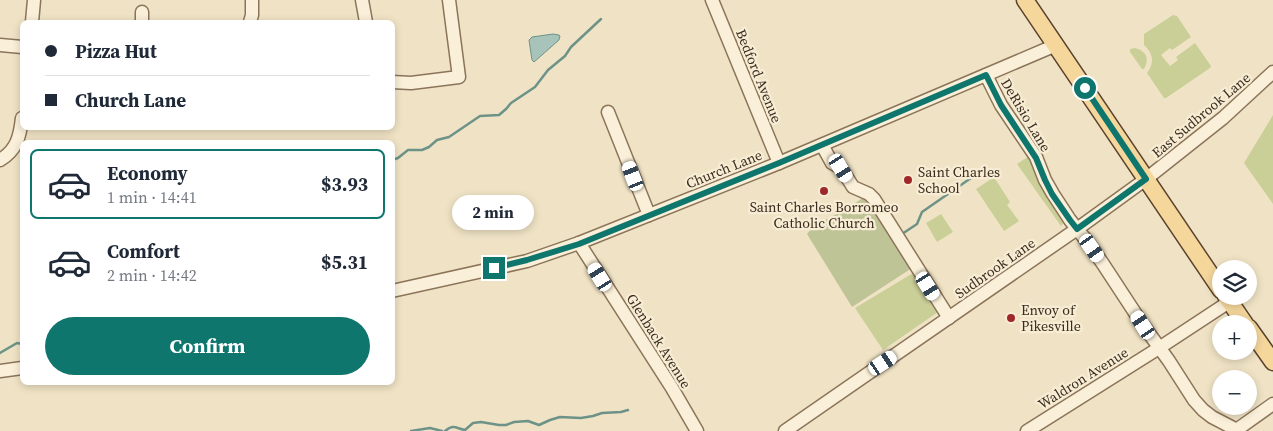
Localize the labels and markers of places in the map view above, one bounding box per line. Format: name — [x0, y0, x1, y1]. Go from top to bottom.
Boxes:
place label: Saint Charles School — [918, 162, 1000, 198]
marker: Saint Charles School — [902, 174, 914, 186]
marker: Saint Charles Borromeo Catholic Church — [818, 185, 830, 197]
place label: Saint Charles Borromeo Catholic Church — [750, 197, 899, 233]
place label: Envoy of Pikesville — [1021, 300, 1081, 336]
marker: Envoy of Pikesville — [1005, 312, 1017, 324]

